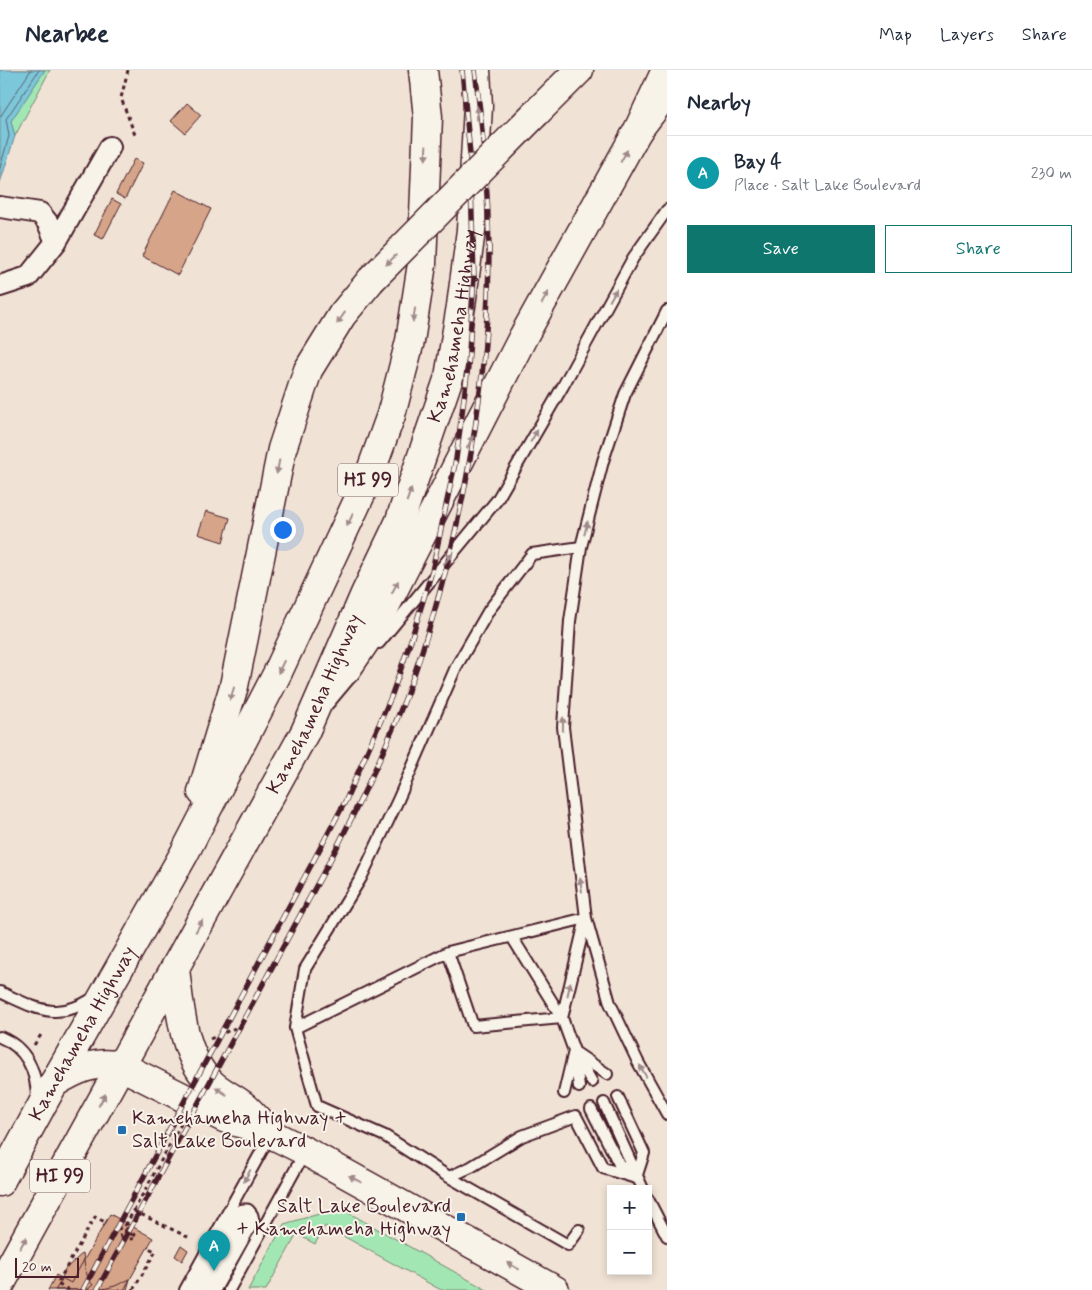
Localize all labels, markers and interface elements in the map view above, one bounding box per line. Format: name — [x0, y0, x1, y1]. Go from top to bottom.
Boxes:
text: Nearbee — [25, 19, 109, 50]
text: Map — [879, 23, 912, 47]
text: Layers — [940, 23, 994, 47]
text: Share — [1022, 23, 1067, 47]
text: Nearby — [687, 89, 751, 117]
one-way arrow — [474, 105, 482, 121]
one-way arrow — [422, 146, 430, 162]
one-way arrow — [619, 149, 628, 162]
text: Bay 4 — [734, 150, 782, 175]
text: A — [698, 163, 708, 184]
text: 230 m — [1031, 163, 1072, 184]
text: Place · Salt Lake Boulevard — [734, 175, 921, 196]
button: Save — [687, 225, 875, 273]
button: Share — [885, 225, 1072, 273]
street label: Kamehameha Highway — [421, 228, 484, 426]
one-way arrow — [386, 254, 398, 266]
one-way arrow — [609, 287, 617, 302]
one-way arrow — [541, 291, 549, 305]
one-way arrow — [409, 308, 417, 324]
one-way arrow — [336, 311, 346, 325]
one-way arrow — [529, 430, 538, 443]
one-way arrow — [466, 435, 474, 449]
one-way arrow — [274, 459, 282, 475]
road number: HI 99 — [338, 464, 398, 496]
one-way arrow — [405, 487, 413, 502]
one-way arrow — [345, 512, 354, 527]
your location — [270, 517, 296, 543]
one-way arrow — [582, 520, 590, 535]
one-way arrow — [442, 553, 453, 566]
one-way arrow — [391, 579, 399, 594]
street label: Kamehameha Highway — [260, 609, 368, 799]
one-way arrow — [276, 660, 284, 674]
one-way arrow — [227, 687, 235, 702]
one-way arrow — [559, 715, 567, 731]
one-way arrow — [577, 877, 585, 893]
one-way arrow — [195, 919, 203, 933]
street label: Kamehameha Highway — [22, 941, 143, 1125]
one-way arrow — [565, 981, 573, 996]
one-way arrow — [639, 1064, 647, 1079]
one-way arrow — [215, 1086, 228, 1096]
one-way arrow — [97, 1094, 106, 1107]
place label: Kamehameha Highway + Salt Lake Boulevard — [132, 1105, 347, 1155]
marker: Kamehameha Highway + Salt Lake Boulevard — [116, 1124, 128, 1136]
road number: HI 99 — [30, 1160, 90, 1192]
one-way arrow — [243, 1169, 252, 1183]
one-way arrow — [349, 1174, 362, 1183]
map controls — [607, 1185, 652, 1275]
button: + — [607, 1185, 652, 1230]
place label: Salt Lake Boulevard + Kamehameha Highway — [236, 1193, 451, 1243]
marker: Salt Lake Boulevard + Kamehameha Highway — [455, 1211, 467, 1223]
pin: A — [198, 1230, 230, 1271]
button: − — [607, 1230, 652, 1275]
one-way arrow — [19, 1236, 28, 1249]
scale bar — [15, 1255, 79, 1278]
text: 20 m — [22, 1258, 52, 1276]
one-way arrow — [506, 1262, 519, 1271]

